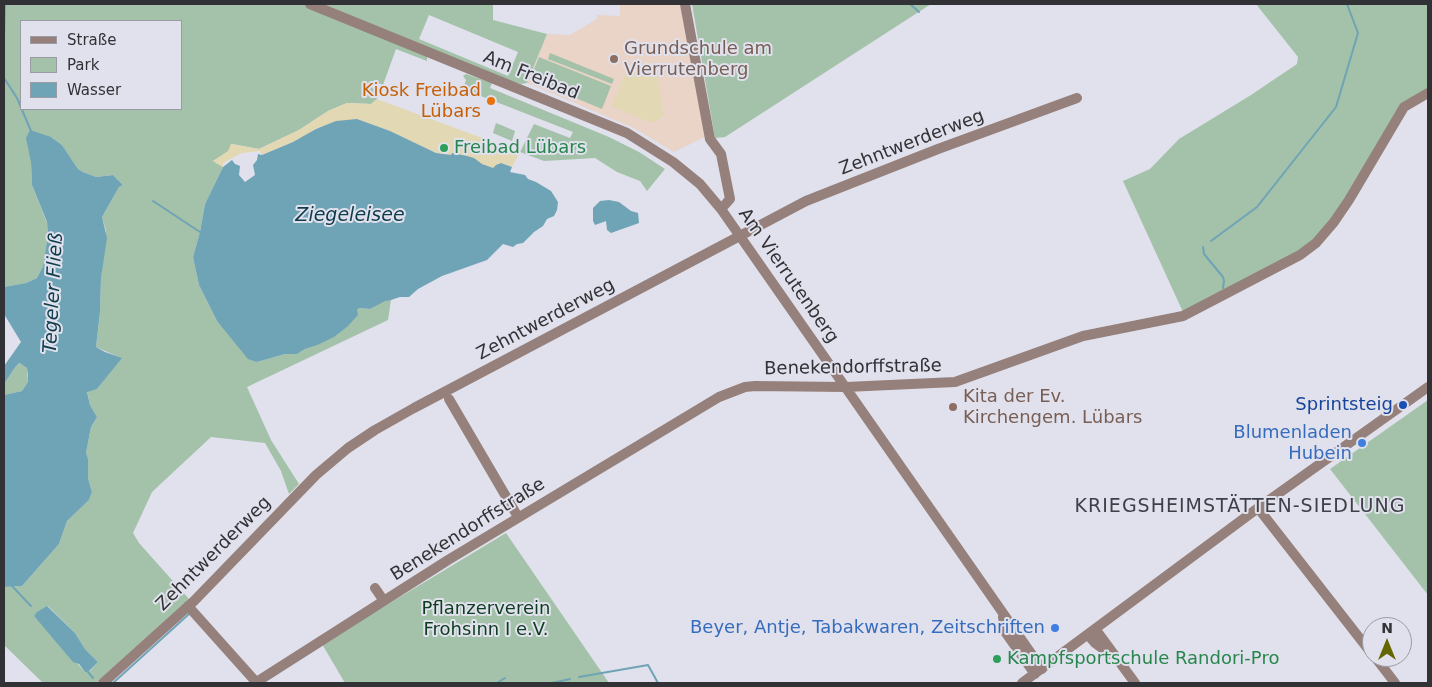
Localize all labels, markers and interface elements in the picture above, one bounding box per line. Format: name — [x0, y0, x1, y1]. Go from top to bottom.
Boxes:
legend — [20, 20, 182, 110]
text: Straße — [67, 31, 116, 49]
place label: Grundschule am Vierrutenberg — [624, 38, 772, 80]
street label: Am Freibad — [480, 47, 582, 105]
marker: Grundschule am Vierrutenberg — [608, 53, 620, 65]
text: Park — [67, 56, 99, 74]
place label: Kiosk Freibad Lübars — [362, 80, 481, 122]
text: Wasser — [67, 81, 121, 99]
marker: Kiosk Freibad Lübars — [485, 95, 497, 107]
street label: Zehntwerderweg — [837, 105, 987, 181]
place label: Freibad Lübars — [454, 137, 586, 159]
marker: Freibad Lübars — [438, 142, 450, 154]
street label: Am Vierrutenberg — [733, 204, 843, 348]
water label: Ziegeleisee — [295, 205, 405, 227]
water label: Tegeler Fließ — [39, 232, 69, 354]
street label: Zehntwerderweg — [473, 274, 619, 366]
street label: Benekendorffstraße — [764, 356, 942, 380]
place label: Kita der Ev. Kirchengem. Lübars — [963, 386, 1142, 428]
place label: Sprintsteig — [1295, 394, 1393, 416]
marker: Sprintsteig — [1397, 399, 1409, 411]
marker: Kita der Ev. Kirchengem. Lübars — [947, 401, 959, 413]
place label: Blumenladen Hubein — [1233, 422, 1352, 464]
marker: Blumenladen Hubein — [1356, 437, 1368, 449]
street label: Benekendorffstraße — [387, 474, 549, 586]
street label: Zehntwerderweg — [152, 492, 276, 616]
district label: KRIEGSHEIMSTÄTTEN-SIEDLUNG — [1071, 496, 1409, 518]
park label: Pflanzerverein Frohsinn I e.V. — [422, 598, 550, 640]
place label: Beyer, Antje, Tabakwaren, Zeitschriften — [690, 617, 1045, 639]
north arrow — [1362, 617, 1412, 667]
text: N — [1381, 620, 1393, 636]
marker: Beyer, Antje, Tabakwaren, Zeitschriften — [1049, 622, 1061, 634]
place label: Kampfsportschule Randori-Pro — [1007, 648, 1279, 670]
marker: Kampfsportschule Randori-Pro — [991, 653, 1003, 665]

